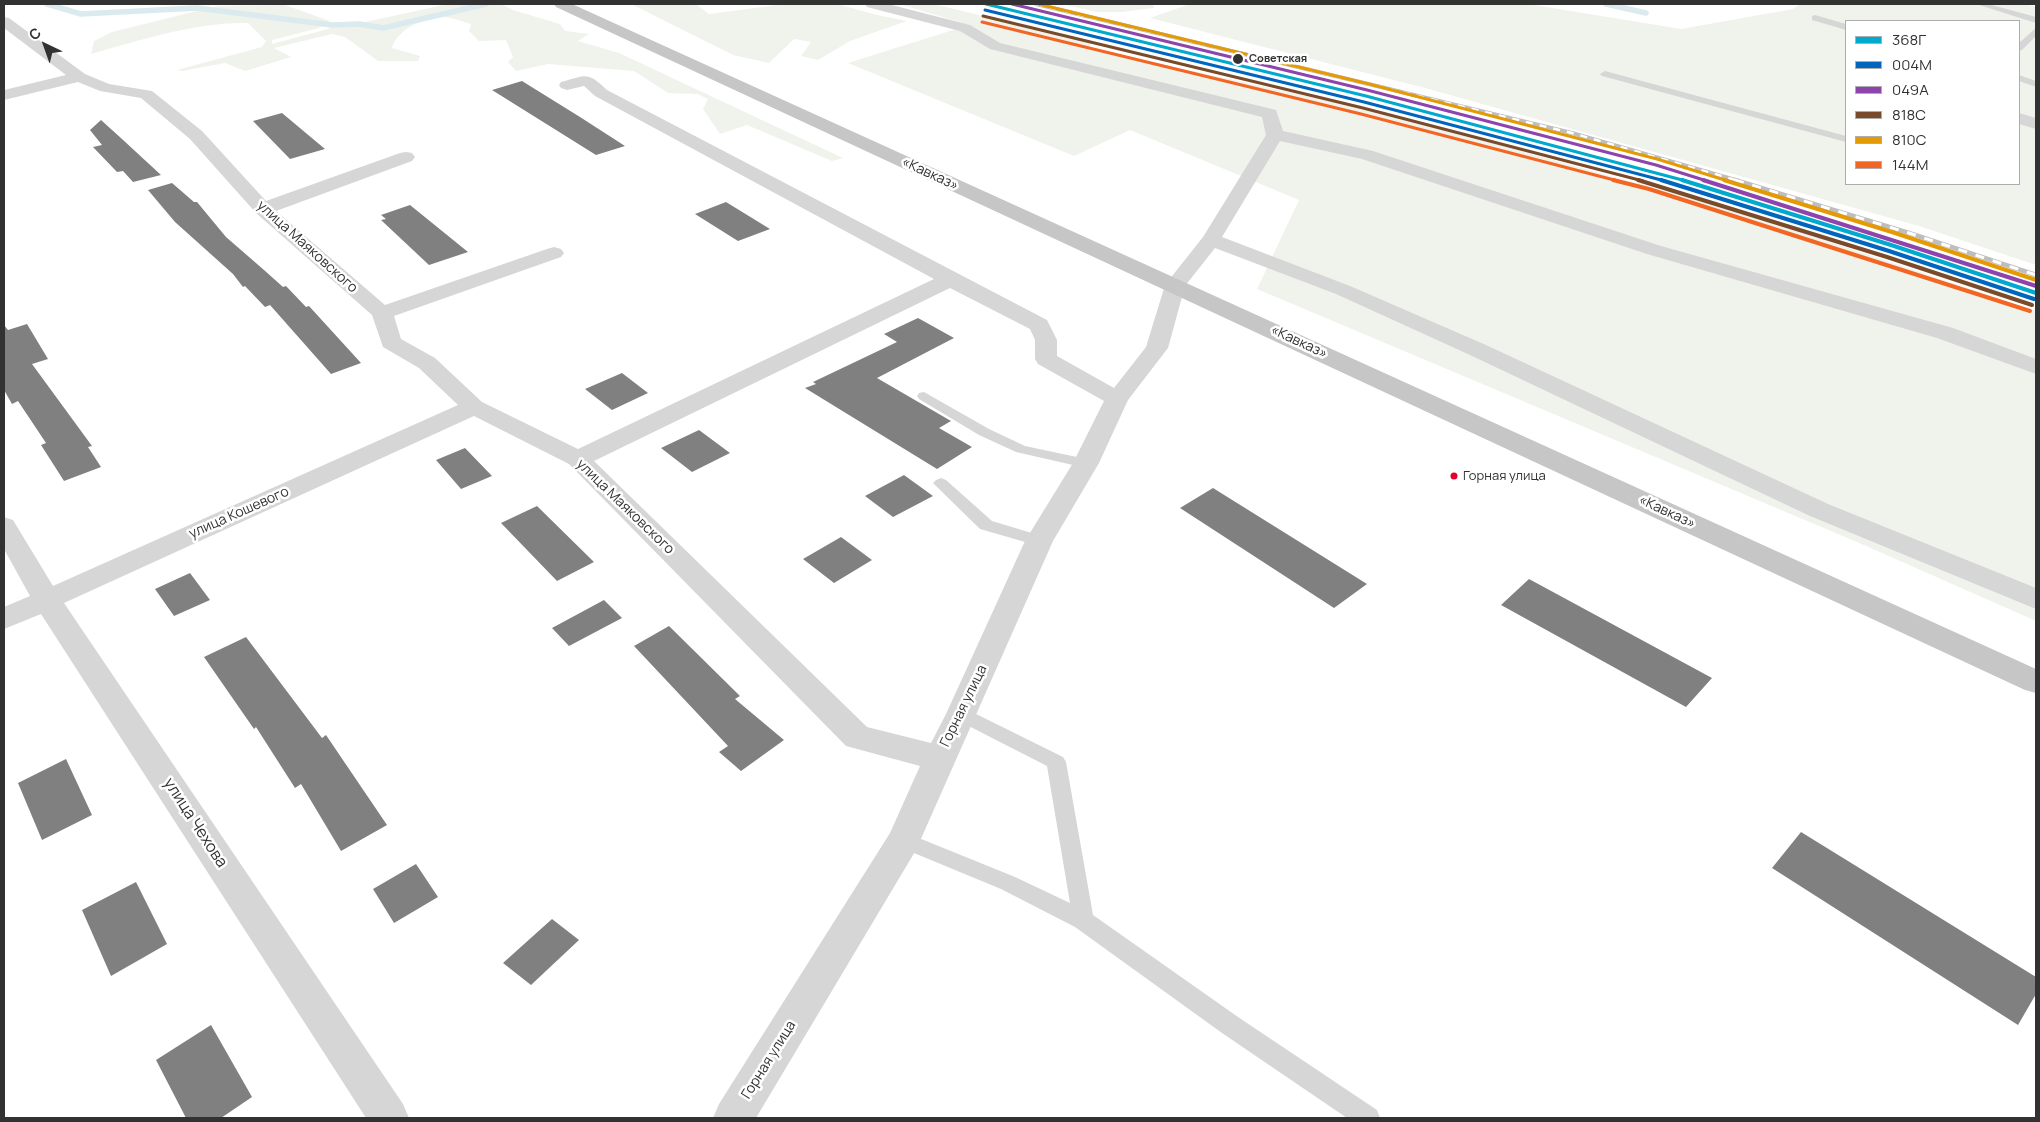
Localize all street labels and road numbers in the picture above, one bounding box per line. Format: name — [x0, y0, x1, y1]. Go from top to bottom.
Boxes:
street label: «Кавказ» — [899, 154, 961, 194]
street label: улица Маяковского — [253, 197, 361, 297]
street label: «Кавказ» — [1268, 322, 1330, 362]
street label: улица Маяковского — [573, 456, 677, 558]
street label: улица Кошевого — [186, 483, 292, 543]
street label: «Кавказ» — [1636, 492, 1698, 532]
street label: Горная улица — [937, 662, 991, 750]
street label: улица Чехова — [159, 775, 231, 871]
street label: Горная улица — [738, 1018, 800, 1102]

